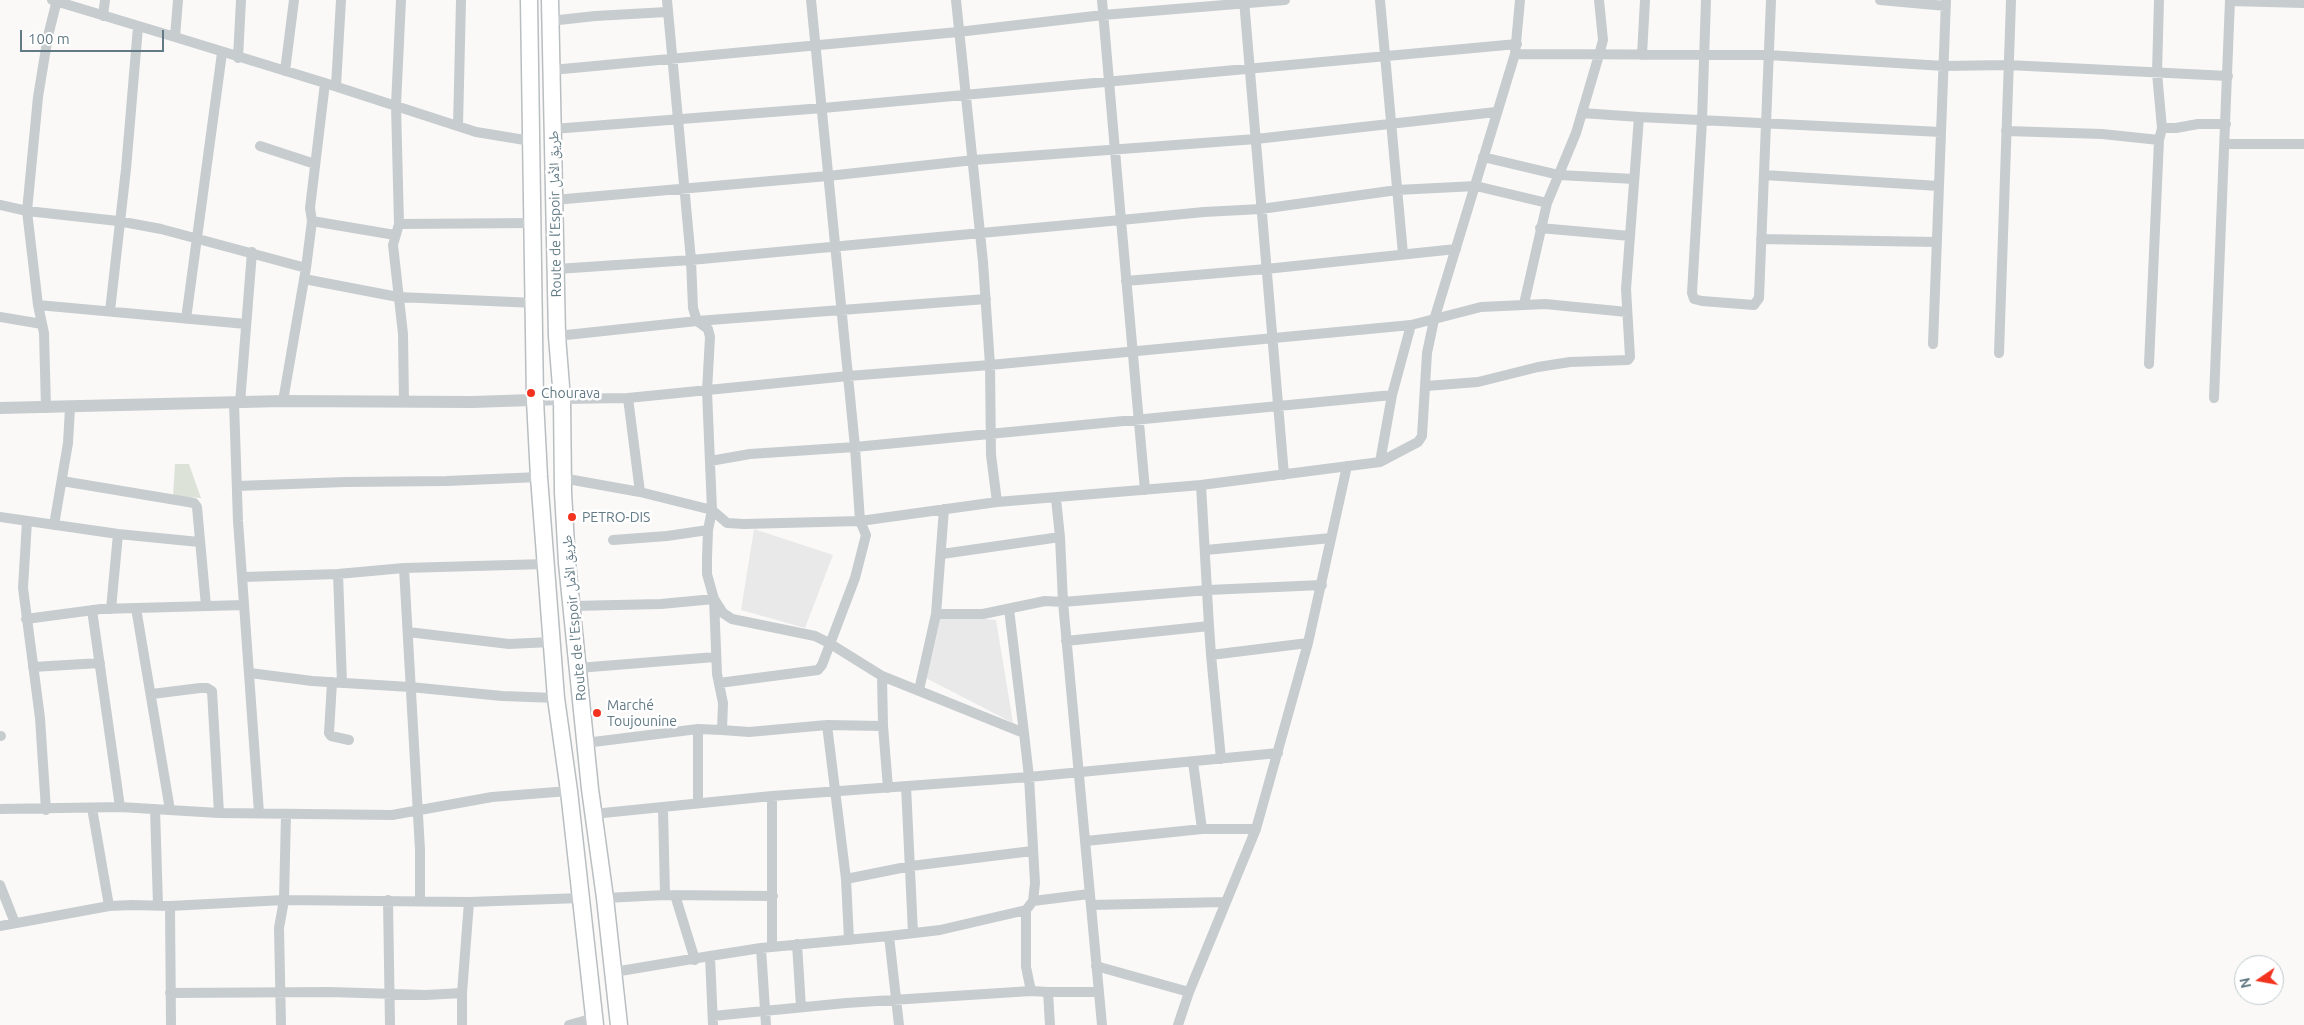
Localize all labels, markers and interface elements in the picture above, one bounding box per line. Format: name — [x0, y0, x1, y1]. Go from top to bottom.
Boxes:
scale bar — [22, 20, 166, 52]
text: 100 m — [28, 30, 70, 47]
street label: Route de l’Espoir طريق الأمل — [545, 131, 565, 297]
place label: Chourava — [541, 385, 600, 401]
marker: Chourava — [525, 387, 537, 399]
place label: PETRO-DIS — [582, 509, 650, 525]
marker: PETRO-DIS — [566, 511, 578, 523]
street label: Route de l’Espoir طريق الأمل — [558, 534, 590, 702]
place label: Marché Toujounine — [607, 697, 677, 730]
marker: Marché Toujounine — [591, 707, 603, 719]
north arrow — [2234, 955, 2284, 1005]
text: N — [2236, 976, 2254, 990]

